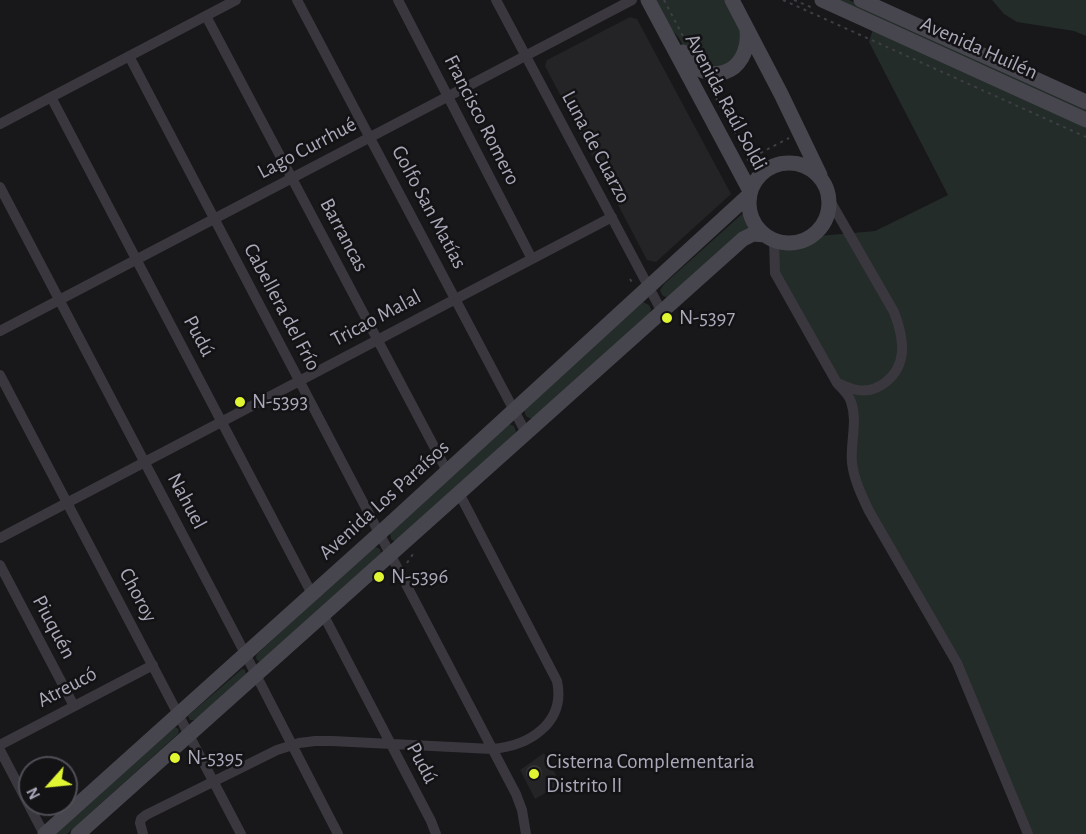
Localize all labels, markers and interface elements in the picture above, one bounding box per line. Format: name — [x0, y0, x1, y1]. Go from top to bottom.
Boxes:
street label: Avenida Huilén — [916, 11, 1042, 85]
street label: Avenida Raúl Soldi — [679, 29, 773, 175]
street label: Francisco Romero — [438, 51, 526, 189]
street label: Luna de Cuarzo — [556, 87, 636, 207]
street label: Lago Currhué — [253, 111, 361, 185]
street label: Golfo San Matías — [386, 141, 472, 273]
street label: Barrancas — [314, 194, 374, 276]
street label: Cabellera del Frío — [238, 239, 326, 375]
street label: Tricao Malal — [327, 284, 425, 352]
place label: N-5397 — [679, 305, 735, 331]
street label: Pudú — [178, 311, 220, 361]
marker: N-5397 — [660, 311, 674, 325]
place label: N-5393 — [252, 389, 308, 415]
marker: N-5393 — [233, 395, 247, 409]
street label: Avenida Los Paraísos — [314, 435, 454, 565]
street label: Nahuel — [162, 469, 212, 533]
street label: Choroy — [113, 564, 163, 626]
place label: N-5396 — [391, 564, 448, 590]
marker: N-5396 — [372, 570, 386, 584]
street label: Piuquén — [27, 591, 81, 663]
street label: Atreucó — [33, 661, 101, 713]
street label: Pudú — [401, 738, 443, 788]
place label: N-5395 — [187, 745, 243, 771]
place label: Cisterna Complementaria Distrito II — [546, 749, 755, 799]
marker: N-5395 — [168, 751, 182, 765]
north arrow — [18, 756, 78, 816]
marker: Cisterna Complementaria Distrito II — [527, 767, 541, 781]
text: N — [24, 785, 43, 802]

